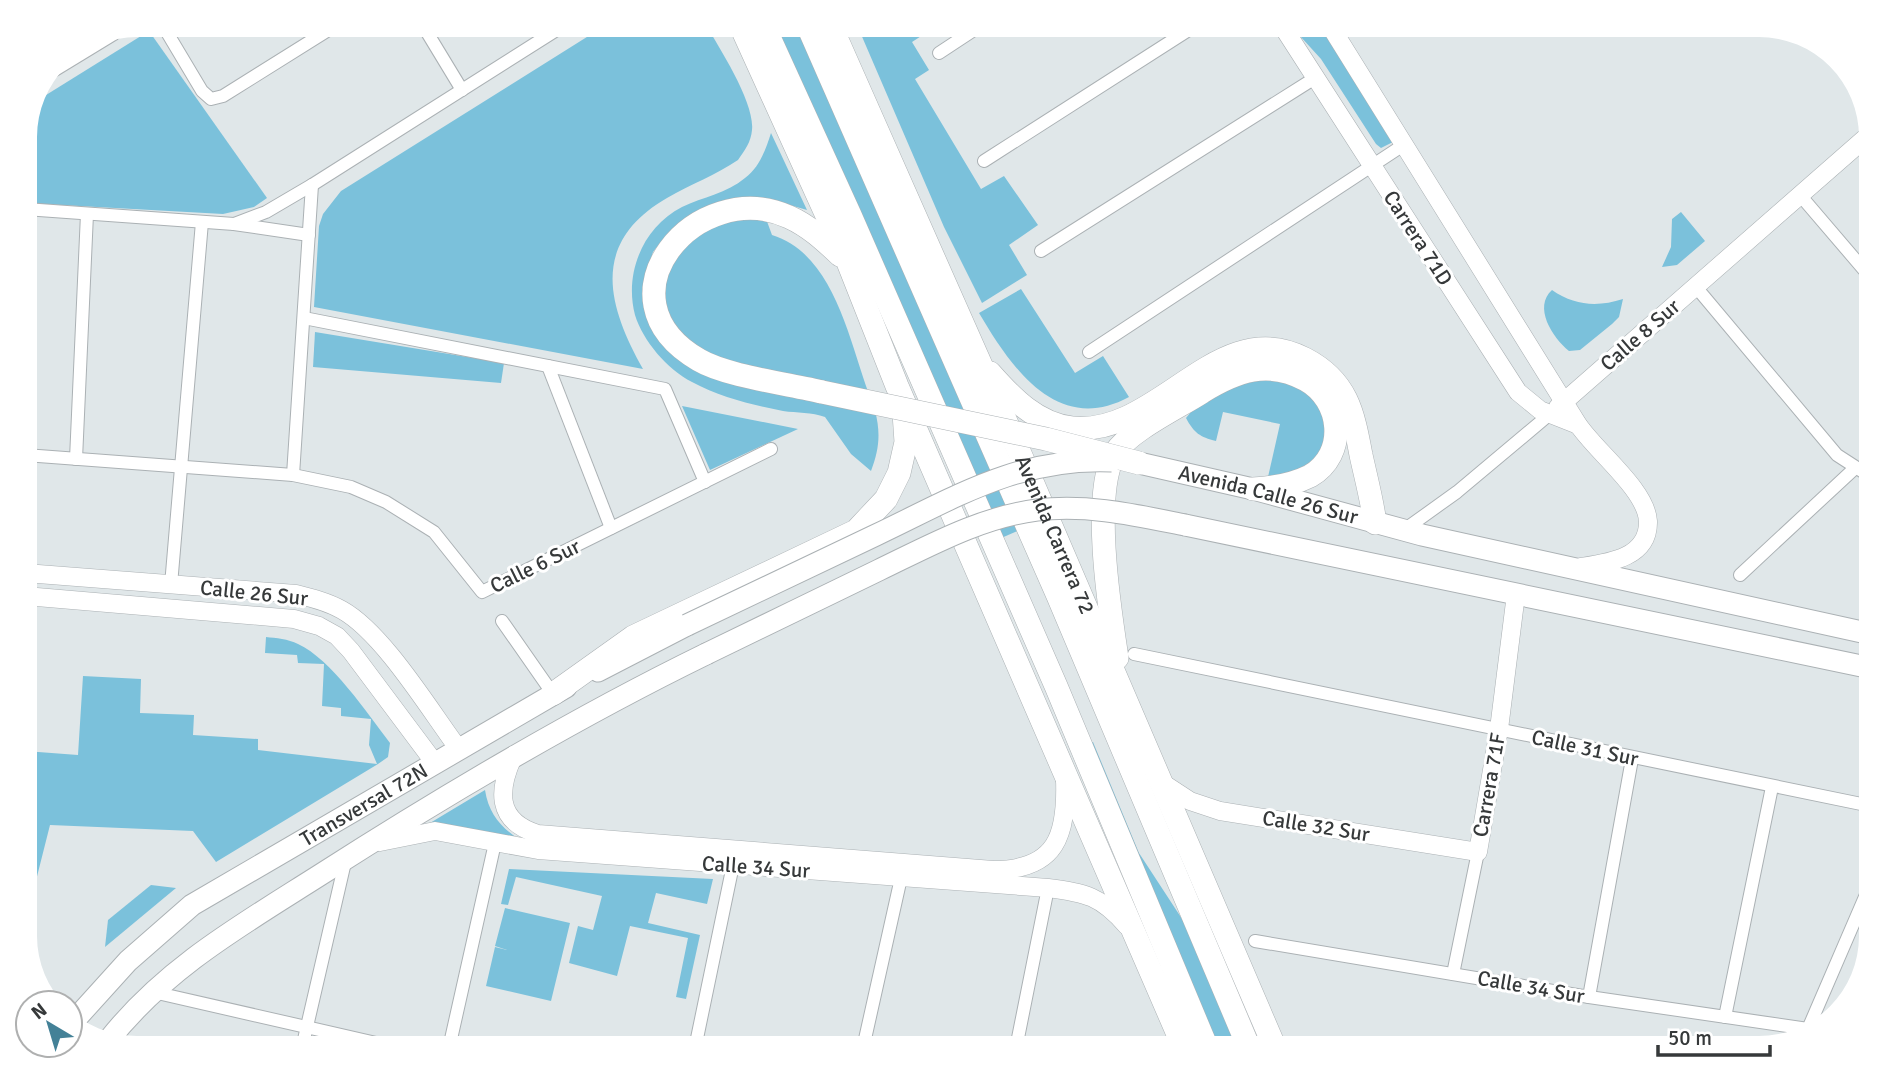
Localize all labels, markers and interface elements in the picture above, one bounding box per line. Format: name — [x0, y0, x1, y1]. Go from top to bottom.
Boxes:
street label: Carrera 71D — [1378, 186, 1458, 290]
street label: Calle 8 Sur — [1595, 293, 1685, 377]
street label: Avenida Carrera 72 — [1009, 451, 1100, 618]
street label: Avenida Calle 26 Sur — [1176, 459, 1361, 530]
street label: Calle 6 Sur — [486, 533, 585, 599]
street label: Calle 26 Sur — [199, 574, 310, 612]
street label: Calle 31 Sur — [1529, 724, 1641, 772]
street label: Carrera 71F — [1467, 731, 1511, 839]
street label: Transversal 72N — [295, 757, 432, 852]
street label: Calle 32 Sur — [1260, 805, 1372, 847]
street label: Calle 34 Sur — [701, 850, 811, 884]
street label: Calle 34 Sur — [1475, 965, 1587, 1009]
north arrow — [14, 989, 84, 1059]
text: N — [27, 998, 52, 1025]
scale bar — [1658, 1014, 1770, 1058]
text: 50 m — [1668, 1025, 1712, 1051]

